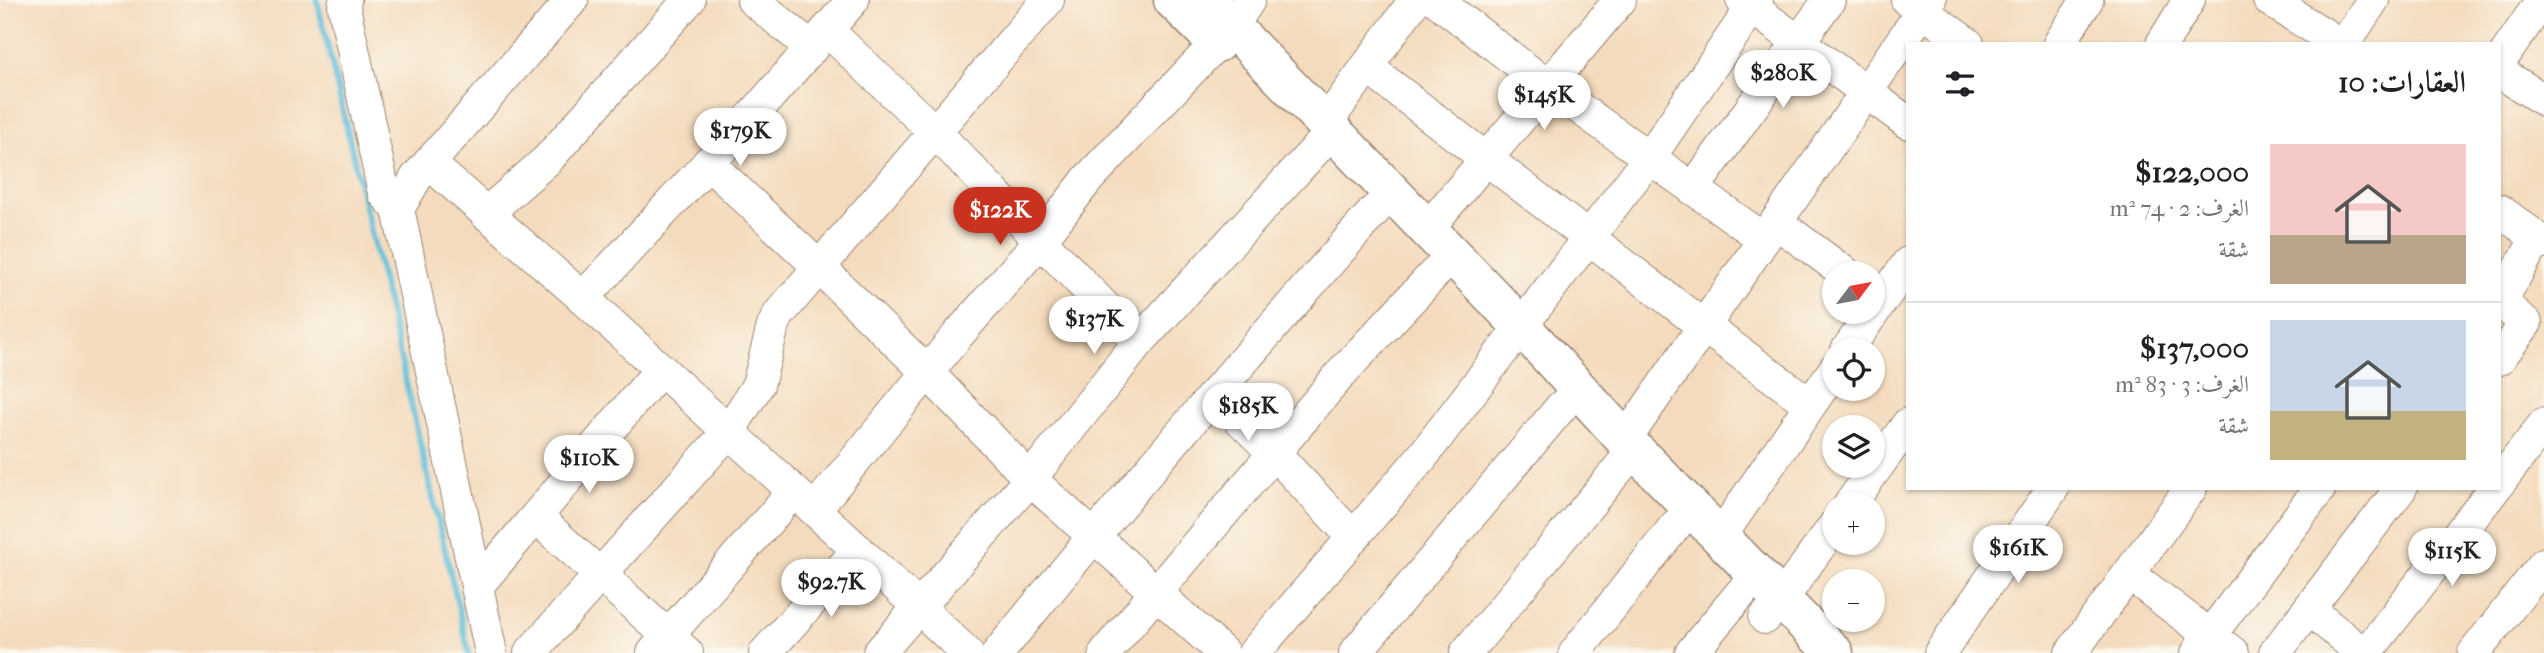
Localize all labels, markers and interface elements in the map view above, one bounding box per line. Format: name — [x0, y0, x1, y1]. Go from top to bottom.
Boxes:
pin: $280K — [1734, 50, 1832, 110]
text: $280K — [1750, 59, 1816, 86]
icon: filters — [1941, 65, 1979, 103]
text: العقارات: 10 — [2338, 65, 2466, 100]
pin: $145K — [1495, 72, 1593, 132]
text: $145K — [1514, 81, 1574, 108]
pin: $179K — [691, 108, 789, 168]
text: $179K — [710, 117, 770, 144]
text: $122,000 — [2135, 155, 2249, 190]
icon: home — [2326, 172, 2410, 256]
pin: $122K — [951, 188, 1049, 247]
text: الغرف: 2 · 74 m² — [2110, 195, 2249, 222]
text: $122K — [969, 196, 1031, 223]
text: شقة — [2219, 236, 2249, 263]
north arrow — [1822, 261, 1885, 324]
map controls — [1822, 261, 1885, 632]
pin: $137K — [1045, 296, 1143, 356]
text: $137K — [1065, 305, 1123, 332]
text: $137,000 — [2140, 331, 2249, 366]
button: locate — [1822, 338, 1885, 401]
icon: home — [2326, 348, 2410, 432]
text: الغرف: 3 · 83 m² — [2115, 371, 2249, 398]
pin: $185K — [1199, 384, 1297, 443]
text: $185K — [1218, 392, 1278, 419]
text: شقة — [2219, 412, 2249, 439]
button: layers — [1822, 415, 1885, 478]
pin: $110K — [540, 435, 638, 495]
text: $110K — [560, 444, 618, 471]
button: + — [1822, 492, 1885, 555]
pin: $161K — [1969, 526, 2067, 585]
pin: $115K — [2403, 528, 2501, 588]
text: $161K — [1989, 534, 2047, 561]
text: $115K — [2424, 537, 2480, 564]
pin: $92.7K — [774, 560, 888, 619]
text: $92.7K — [797, 568, 865, 595]
button: − — [1822, 569, 1885, 632]

